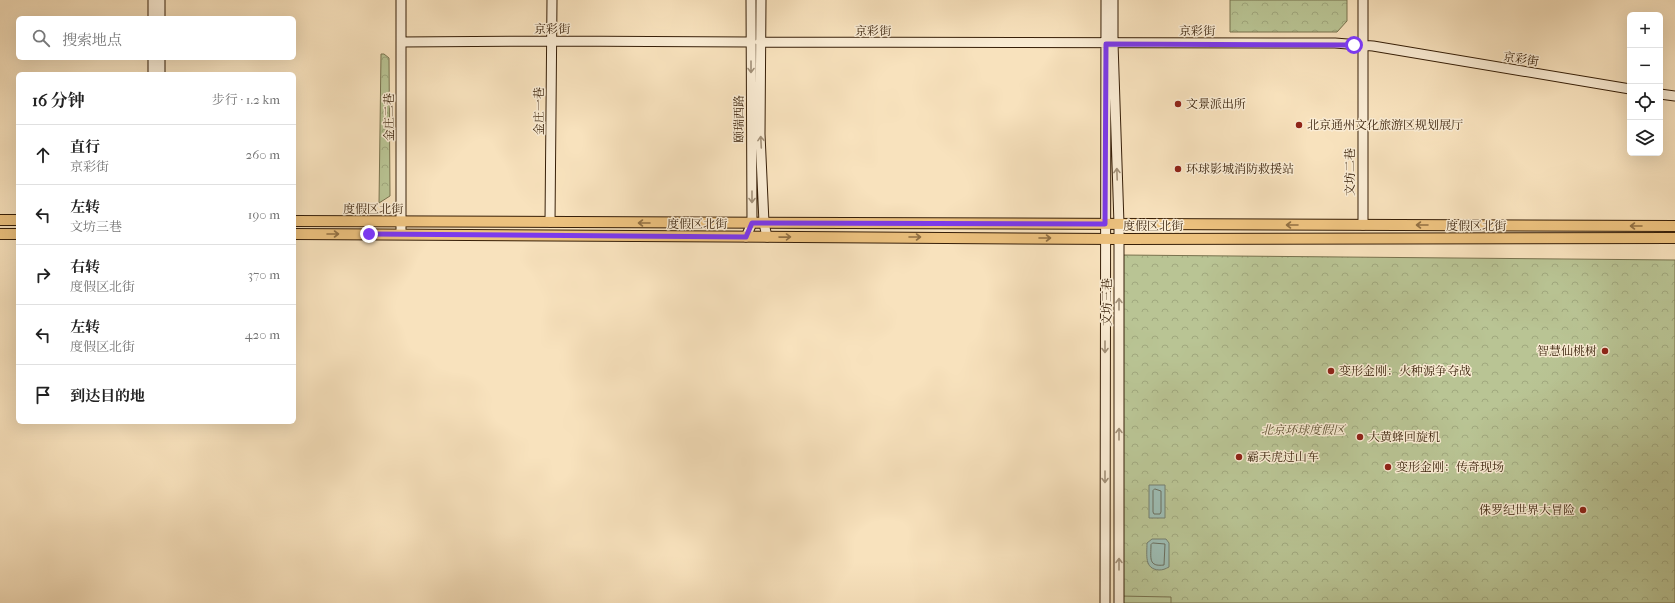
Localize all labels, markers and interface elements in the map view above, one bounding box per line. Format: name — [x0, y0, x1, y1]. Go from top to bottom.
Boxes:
map controls — [1627, 12, 1663, 156]
button: + — [1627, 12, 1663, 48]
search box — [16, 16, 296, 60]
street label: 京彩街 — [534, 22, 571, 36]
street label: 京彩街 — [855, 24, 892, 38]
street label: 京彩街 — [1179, 24, 1216, 38]
icon: search — [30, 27, 52, 49]
text: 搜索地点 — [62, 31, 122, 49]
route start — [1345, 36, 1363, 54]
button: − — [1627, 48, 1663, 84]
street label: 京彩街 — [1502, 49, 1541, 69]
one-way arrow — [747, 60, 755, 73]
button: locate — [1627, 84, 1663, 120]
street label: 金庄一巷 — [532, 87, 546, 135]
text: 16 分钟 — [32, 90, 85, 110]
text: 步行 · 1.2 km — [212, 92, 280, 107]
street label: 金庄二巷 — [382, 93, 396, 141]
street label: 颐瑞西路 — [732, 95, 746, 143]
place label: 文景派出所 — [1186, 97, 1246, 111]
marker: 文景派出所 — [1173, 99, 1183, 109]
place label: 北京通州文化旅游区规划展厅 — [1307, 118, 1463, 132]
marker: 北京通州文化旅游区规划展厅 — [1294, 120, 1304, 130]
button: layers — [1627, 120, 1663, 156]
one-way arrow — [757, 136, 764, 149]
text: 直行 — [70, 138, 100, 156]
icon: ahead — [32, 144, 54, 166]
text: 260 m — [246, 147, 280, 162]
street label: 文坊二巷 — [1343, 148, 1357, 196]
text: 京彩街 — [70, 159, 109, 174]
place label: 环球影城消防救援站 — [1186, 162, 1294, 176]
marker: 环球影城消防救援站 — [1173, 164, 1183, 174]
one-way arrow — [1114, 168, 1121, 181]
one-way arrow — [748, 190, 756, 203]
text: 左转 — [70, 198, 100, 216]
street label: 度假区北街 — [343, 202, 404, 216]
icon: left — [32, 204, 54, 226]
text: 190 m — [248, 207, 280, 222]
street label: 度假区北街 — [667, 217, 728, 231]
text: 文坊三巷 — [70, 219, 122, 234]
one-way arrow — [638, 219, 651, 227]
street label: 度假区北街 — [1123, 219, 1184, 233]
street label: 度假区北街 — [1446, 219, 1507, 233]
one-way arrow — [1286, 221, 1299, 229]
one-way arrow — [1416, 221, 1429, 229]
one-way arrow — [1630, 222, 1643, 230]
route end — [360, 225, 378, 243]
one-way arrow — [326, 230, 339, 238]
one-way arrow — [778, 233, 791, 241]
one-way arrow — [908, 233, 921, 241]
one-way arrow — [1038, 234, 1051, 242]
text: 右转 — [70, 258, 100, 276]
icon: right — [32, 264, 54, 286]
text: 370 m — [248, 267, 280, 282]
street label: 文坊三巷 — [1100, 278, 1114, 326]
text: 度假区北街 — [70, 279, 135, 294]
one-way arrow — [1115, 298, 1123, 311]
text: 左转 — [70, 318, 100, 336]
icon: left — [32, 324, 54, 346]
text: 420 m — [245, 327, 280, 342]
text: 度假区北街 — [70, 339, 135, 354]
one-way arrow — [1101, 340, 1109, 353]
place label: 智慧仙桃树 — [1537, 344, 1597, 358]
marker: 智慧仙桃树 — [1600, 346, 1610, 356]
place label: 变形金刚：火种源争夺战 — [1339, 364, 1471, 378]
marker: 变形金刚：火种源争夺战 — [1326, 366, 1336, 376]
icon: arrive — [32, 384, 54, 406]
text: 到达目的地 — [70, 387, 145, 405]
park label: 北京环球度假区 — [1261, 423, 1347, 437]
one-way arrow — [1115, 428, 1123, 441]
place label: 大黄蜂回旋机 — [1368, 430, 1440, 444]
marker: 大黄蜂回旋机 — [1355, 432, 1365, 442]
place label: 霸天虎过山车 — [1247, 450, 1319, 464]
marker: 霸天虎过山车 — [1234, 452, 1244, 462]
place label: 变形金刚：传奇现场 — [1396, 460, 1504, 474]
marker: 变形金刚：传奇现场 — [1383, 462, 1393, 472]
one-way arrow — [1101, 470, 1109, 483]
place label: 侏罗纪世界大冒险 — [1479, 503, 1575, 517]
marker: 侏罗纪世界大冒险 — [1578, 505, 1588, 515]
one-way arrow — [1115, 558, 1123, 571]

